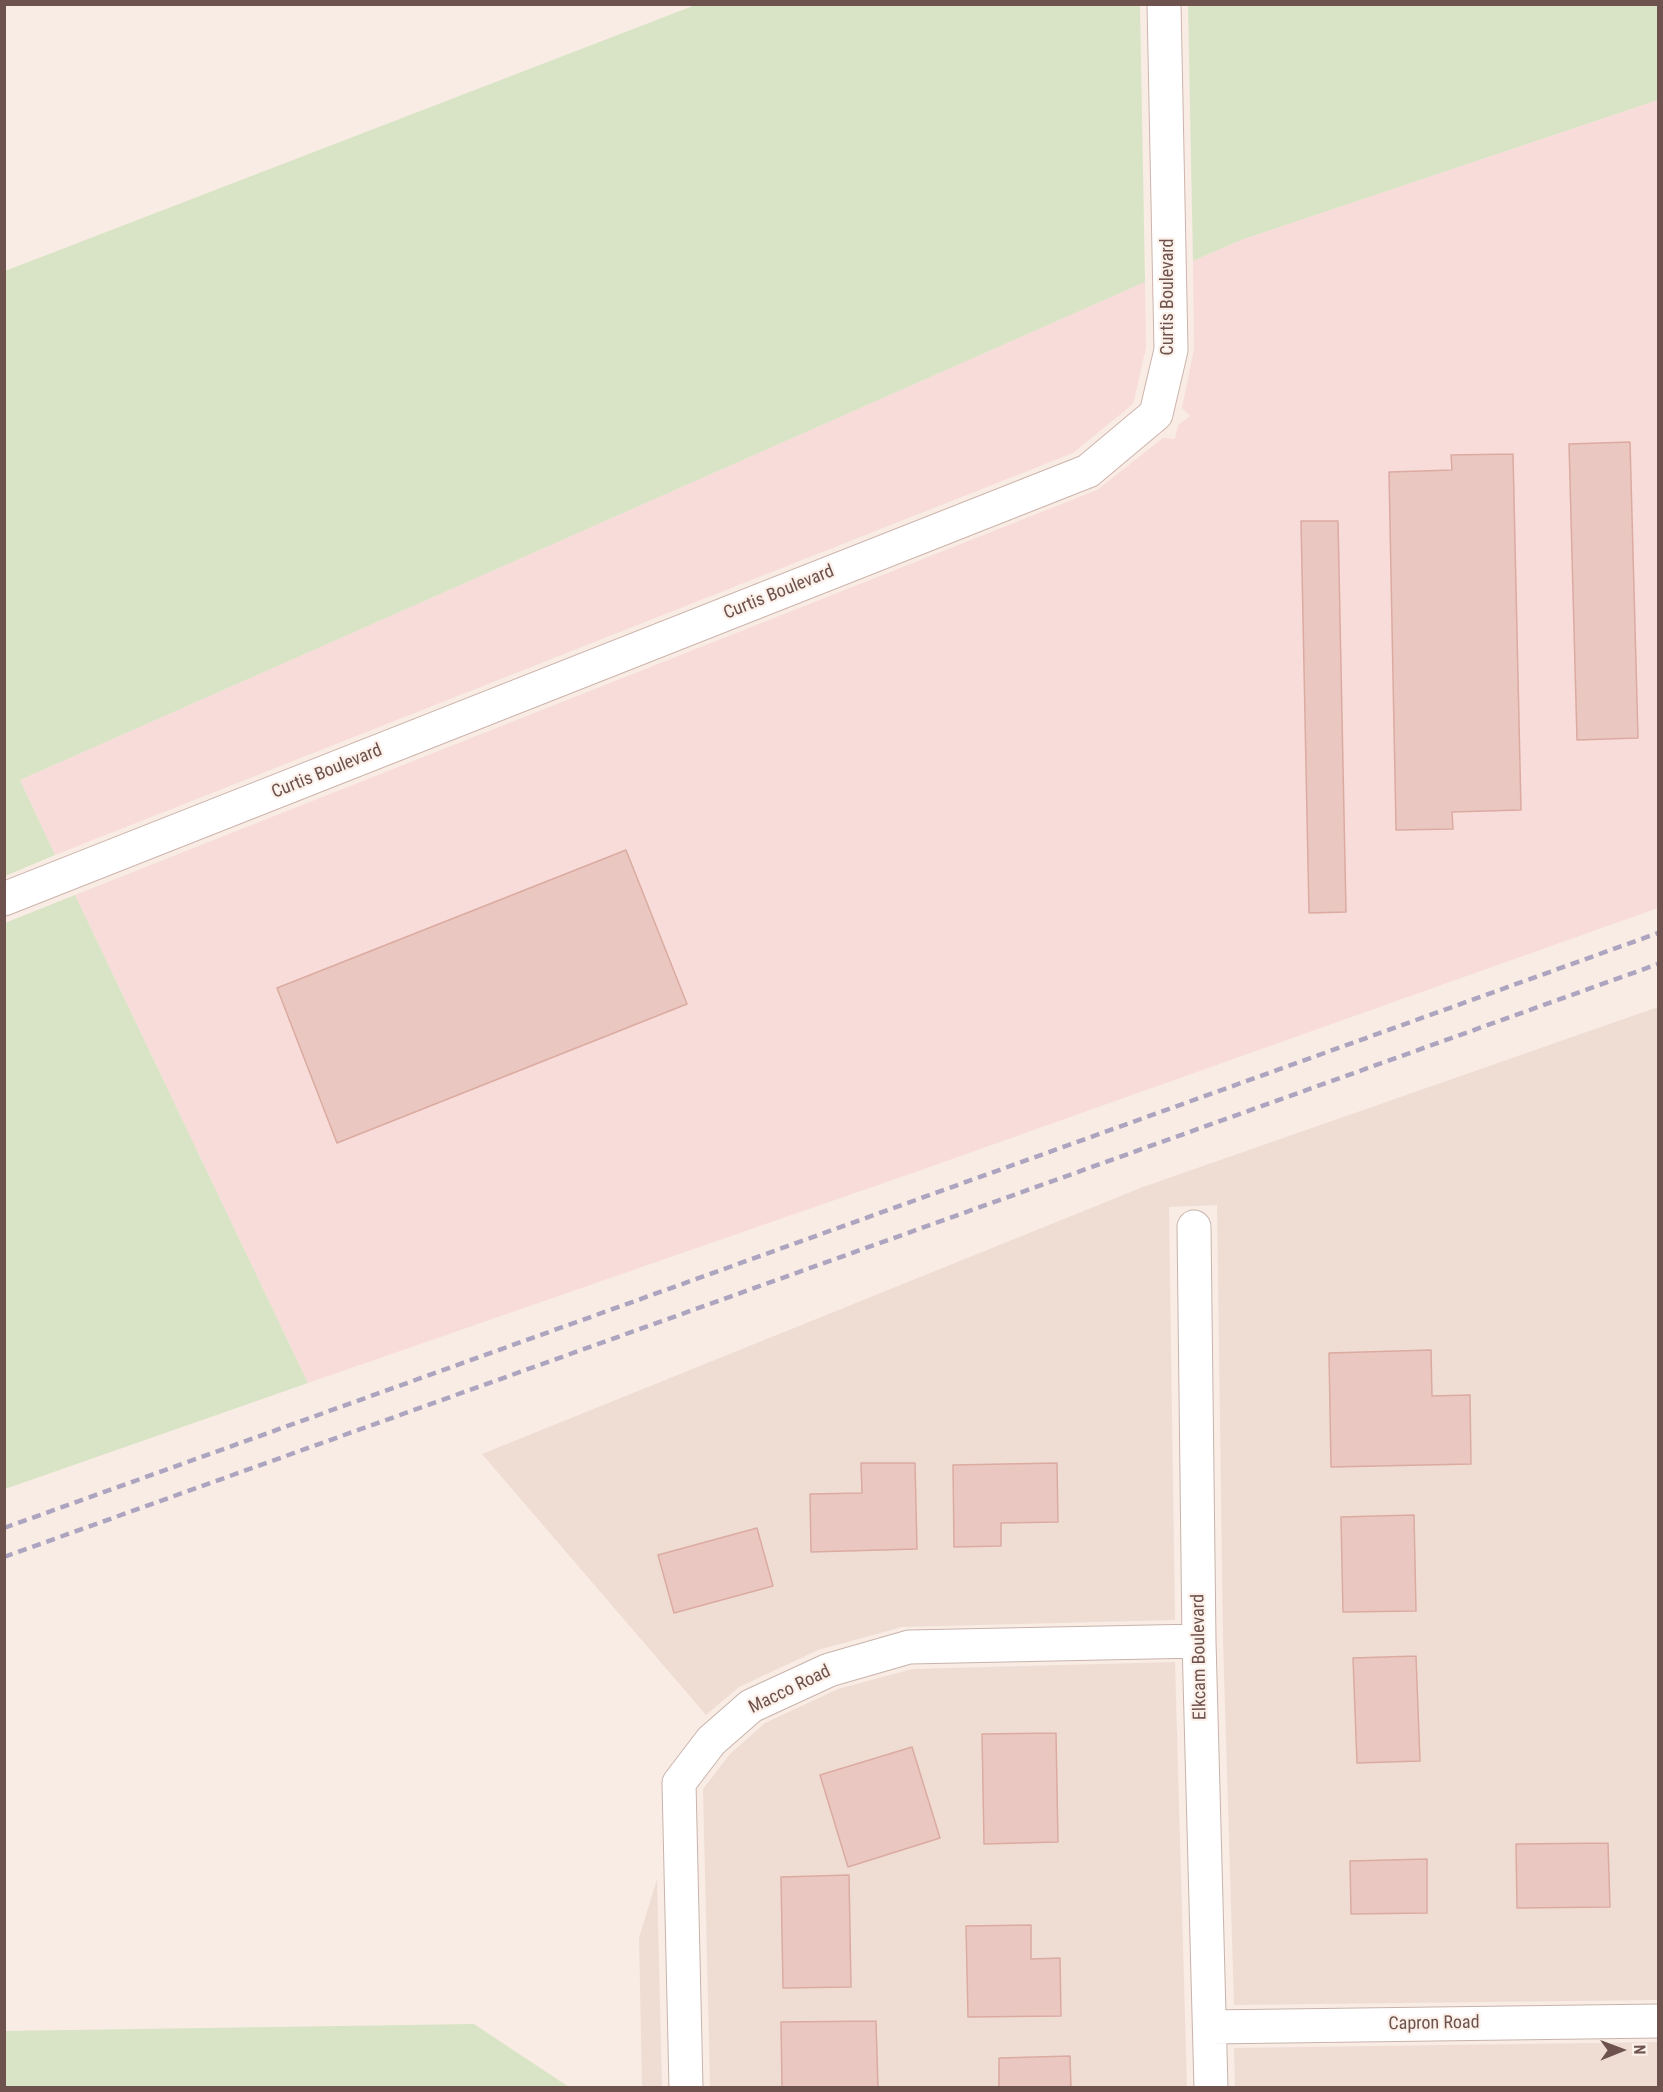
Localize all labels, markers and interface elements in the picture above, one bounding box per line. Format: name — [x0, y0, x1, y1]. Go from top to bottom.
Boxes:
street label: Curtis Boulevard — [1157, 238, 1179, 356]
street label: Curtis Boulevard — [721, 561, 837, 625]
street label: Curtis Boulevard — [269, 740, 385, 804]
street label: Elkcam Boulevard — [1188, 1594, 1212, 1720]
street label: Macco Road — [746, 1661, 834, 1719]
street label: Capron Road — [1388, 2012, 1480, 2036]
north arrow — [1591, 2020, 1651, 2080]
text: N — [1630, 2045, 1649, 2055]

